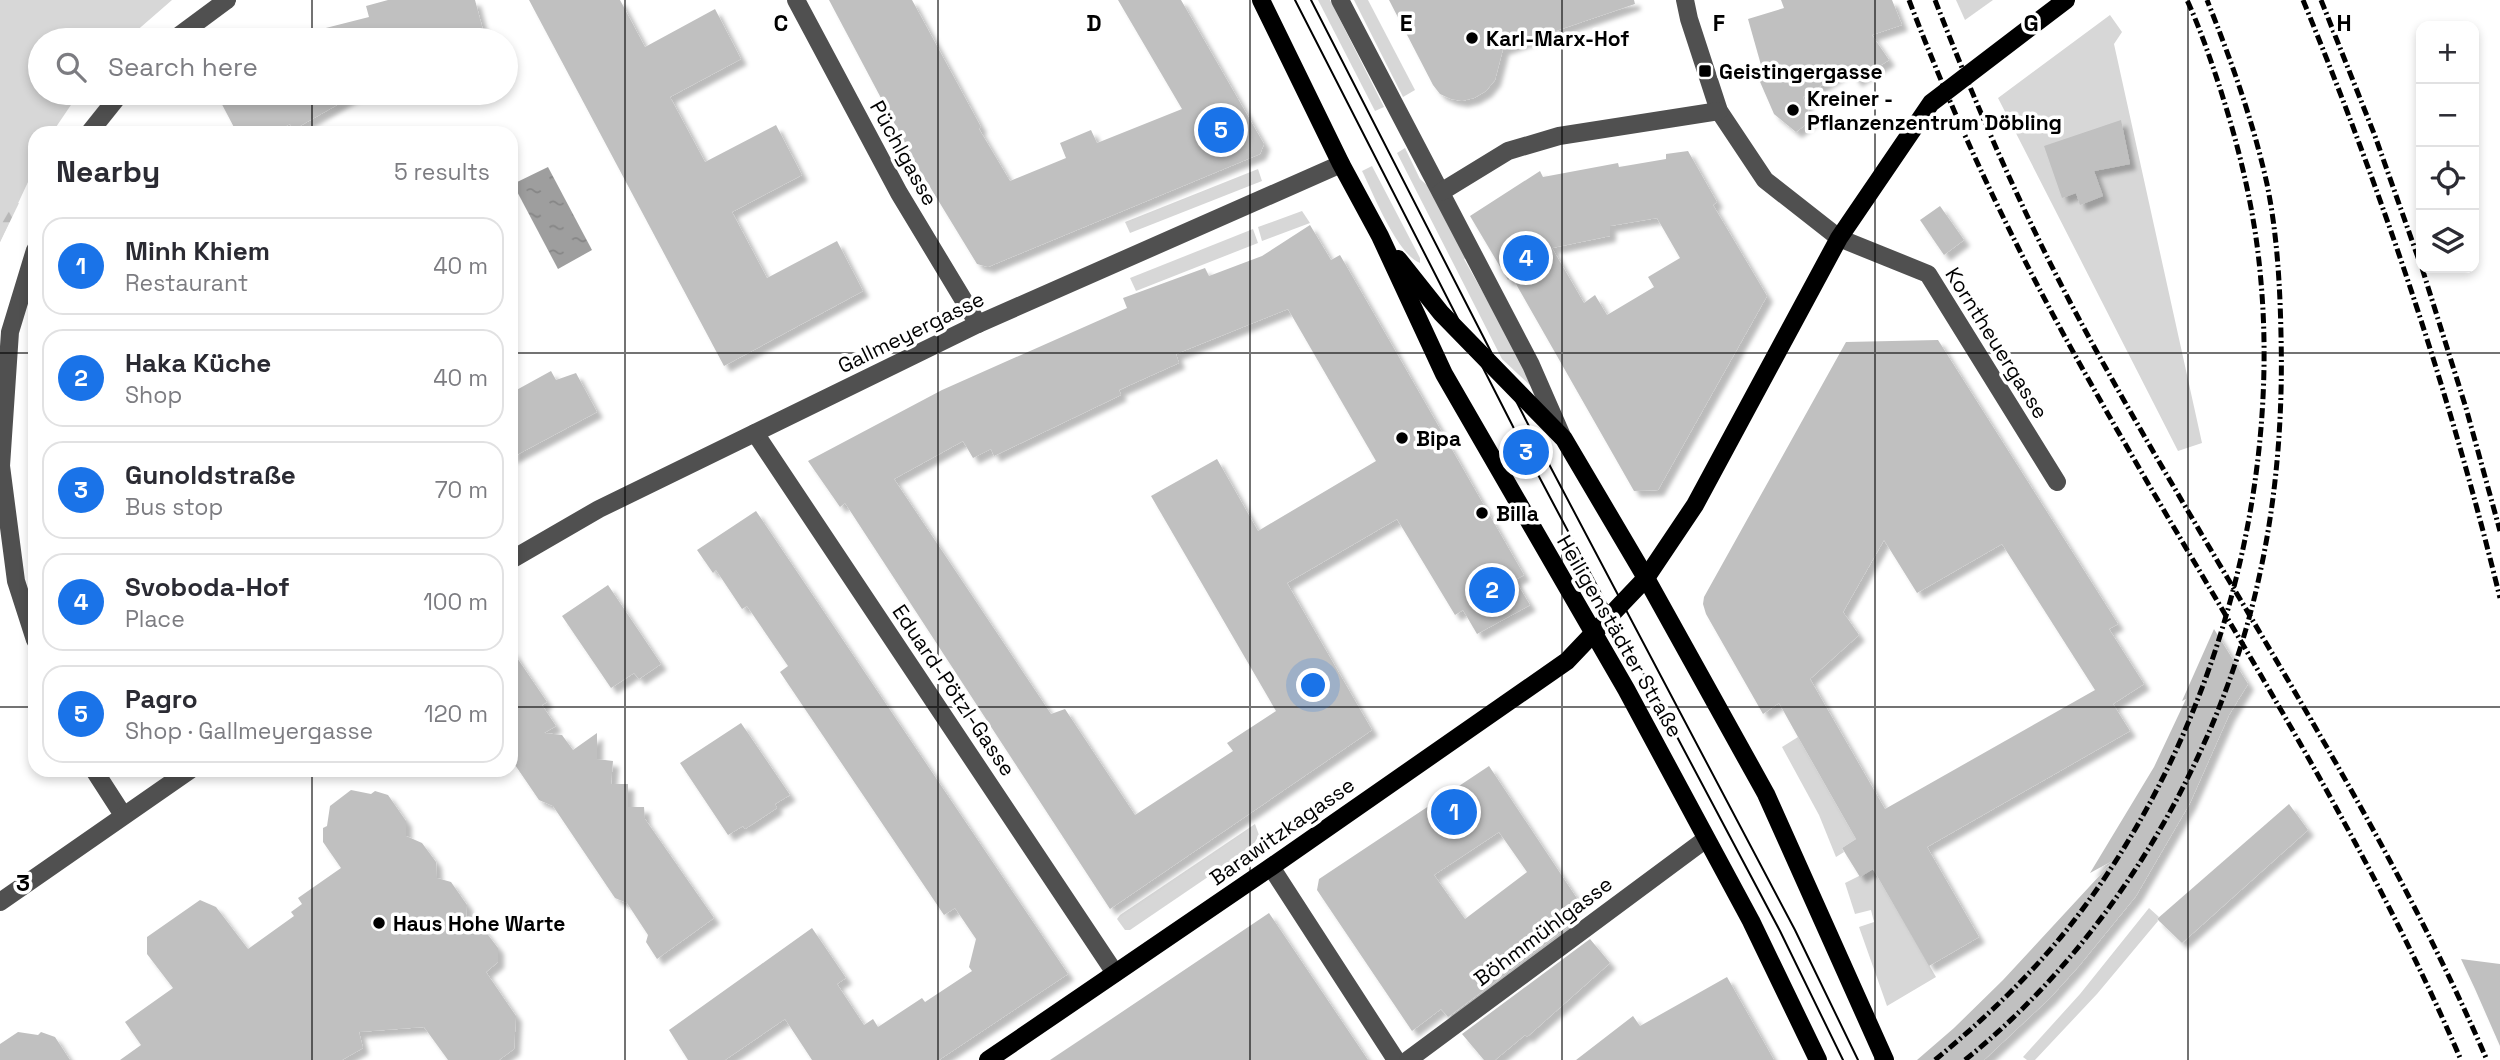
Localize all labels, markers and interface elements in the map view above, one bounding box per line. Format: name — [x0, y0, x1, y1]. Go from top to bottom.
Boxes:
text: C — [774, 8, 788, 38]
text: D — [1086, 8, 1102, 38]
text: E — [1400, 8, 1412, 38]
text: F — [1713, 8, 1725, 38]
text: G — [2023, 8, 2039, 38]
text: H — [2336, 8, 2352, 38]
map controls — [2416, 21, 2479, 273]
button: + — [2416, 21, 2479, 84]
place label: Karl-Marx-Hof — [1486, 25, 1629, 52]
search box — [28, 28, 518, 105]
marker: Karl-Marx-Hof — [1464, 30, 1480, 46]
icon: search — [52, 48, 90, 86]
text: Search here — [108, 50, 258, 84]
place label: Geistingergasse — [1719, 58, 1883, 85]
marker: Geistingergasse — [1697, 63, 1713, 79]
button: − — [2416, 84, 2479, 147]
place label: Kreiner - Pflanzenzentrum Döbling — [1807, 85, 2062, 136]
street label: Püchlgasse — [864, 96, 944, 210]
marker: Kreiner - Pflanzenzentrum Döbling — [1785, 102, 1801, 118]
pin: 5 — [1198, 104, 1244, 156]
button: locate — [2416, 147, 2479, 210]
text: Nearby — [56, 152, 160, 191]
text: 5 results — [394, 157, 490, 187]
button: layers — [2416, 210, 2479, 273]
pin: 4 — [1503, 232, 1549, 284]
text: Minh Khiem — [125, 234, 270, 268]
text: 1 — [76, 251, 86, 281]
text: 40 m — [433, 251, 488, 281]
street label: Korntheuergasse — [1940, 262, 2054, 424]
text: Restaurant — [125, 268, 248, 298]
street label: Gallmeyergasse — [833, 285, 989, 379]
text: Haka Küche — [125, 346, 271, 380]
text: 2 — [74, 363, 88, 393]
text: 40 m — [433, 363, 488, 393]
text: Shop — [125, 380, 182, 410]
place label: Bipa — [1416, 425, 1461, 452]
pin: 3 — [1503, 426, 1549, 478]
marker: Bipa — [1394, 430, 1410, 446]
text: Gunoldstraße — [125, 458, 296, 492]
text: 3 — [74, 475, 88, 505]
text: 70 m — [435, 475, 488, 505]
text: Bus stop — [125, 492, 223, 522]
place label: Billa — [1496, 500, 1539, 527]
marker: Billa — [1474, 505, 1490, 521]
street label: Heiligenstädter Straße — [1551, 530, 1689, 742]
pin: 2 — [1469, 564, 1515, 616]
text: Svoboda-Hof — [125, 570, 290, 604]
text: 4 — [74, 587, 88, 617]
text: 100 m — [423, 587, 488, 617]
street label: Eduard-Pötzl-Gasse — [886, 599, 1022, 781]
text: Place — [125, 604, 185, 634]
your location — [1296, 668, 1330, 702]
text: Pagro — [125, 682, 198, 716]
text: 5 — [74, 699, 88, 729]
text: 120 m — [424, 699, 488, 729]
text: Shop · Gallmeyergasse — [125, 716, 373, 746]
street label: Barawitzkagasse — [1204, 771, 1360, 891]
pin: 1 — [1431, 786, 1477, 838]
text: 3 — [16, 868, 30, 898]
street label: Böhmmühlgasse — [1468, 870, 1618, 992]
place label: Haus Hohe Warte — [393, 910, 565, 937]
marker: Haus Hohe Warte — [371, 915, 387, 931]

